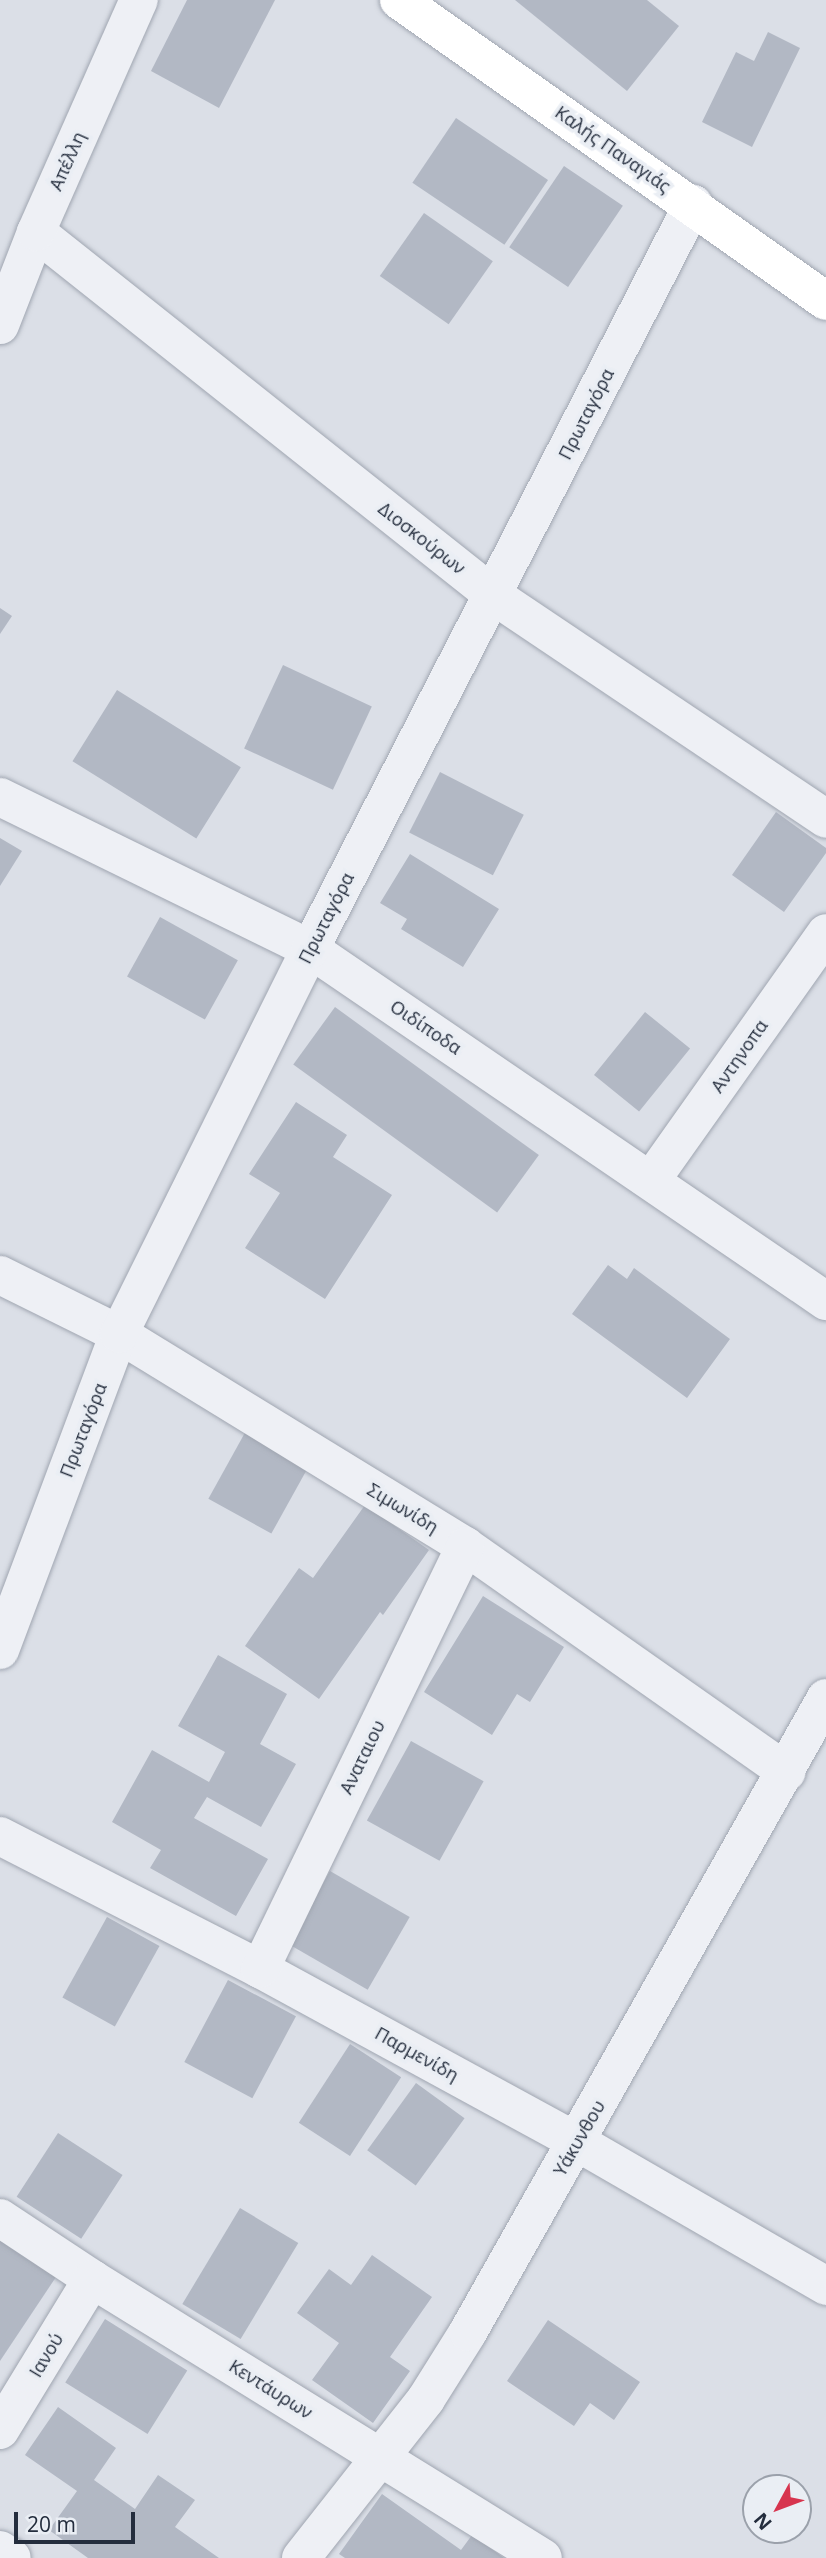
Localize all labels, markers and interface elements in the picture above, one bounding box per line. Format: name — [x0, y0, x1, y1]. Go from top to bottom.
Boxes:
street label: Καλής Παναγιάς — [551, 101, 675, 197]
street label: Απέλλη — [45, 128, 89, 194]
street label: Πρωταγόρα — [554, 365, 618, 463]
street label: Διοσκούρων — [374, 497, 470, 579]
street label: Πρωταγόρα — [294, 869, 358, 967]
street label: Οιδίποδα — [386, 995, 466, 1059]
street label: Αντηνοπα — [706, 1015, 772, 1097]
street label: Πρωταγόρα — [55, 1380, 111, 1480]
street label: Σιμωνίδη — [364, 1478, 442, 1538]
street label: Αναταιου — [335, 1717, 389, 1797]
street label: Παρμενίδη — [371, 2022, 463, 2086]
street label: Υάκυνθου — [549, 2096, 609, 2180]
street label: Ιανού — [24, 2329, 68, 2381]
street label: Κεντάυρων — [225, 2355, 317, 2423]
north arrow — [742, 2474, 812, 2544]
scale bar — [18, 2498, 138, 2542]
text: N — [748, 2507, 778, 2536]
text: 20 m — [27, 2510, 76, 2538]

